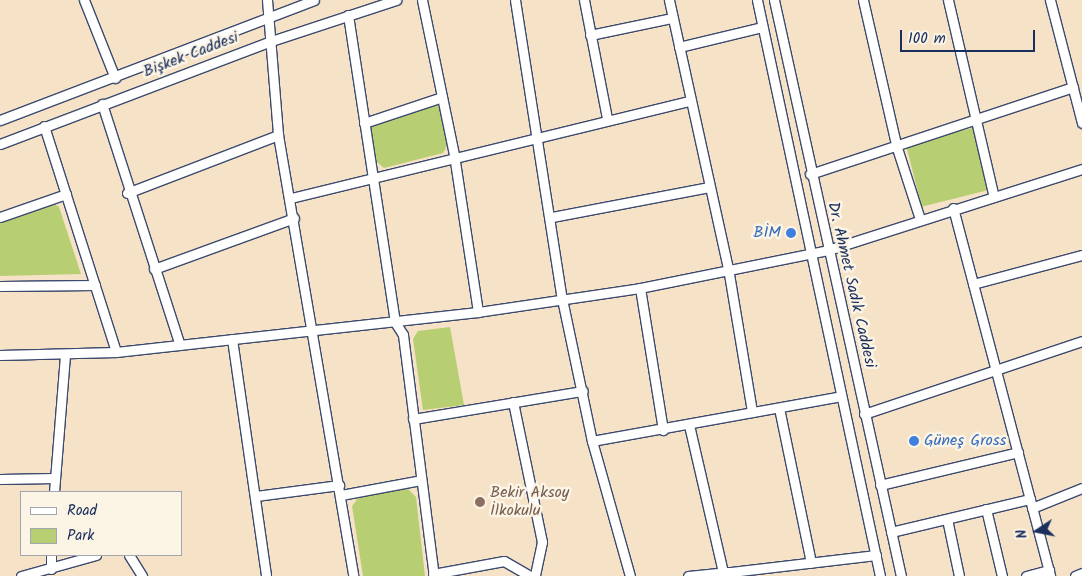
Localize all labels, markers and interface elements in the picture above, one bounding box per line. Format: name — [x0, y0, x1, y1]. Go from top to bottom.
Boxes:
scale bar — [902, 20, 1037, 52]
text: 100 m — [908, 27, 946, 51]
street label: Bişkek Caddesi — [141, 28, 241, 82]
street label: Dr. Ahmet Sadık Caddesi — [823, 200, 879, 370]
place label: BİM — [753, 223, 781, 243]
marker: BİM — [785, 227, 797, 239]
place label: Güneş Gross — [924, 431, 1006, 451]
marker: Güneş Gross — [908, 435, 920, 447]
place label: Bekir Aksoy İlkokulu — [490, 483, 569, 521]
legend — [20, 491, 182, 556]
marker: Bekir Aksoy İlkokulu — [474, 496, 486, 508]
text: Road — [67, 499, 97, 523]
north arrow — [1012, 506, 1062, 556]
text: Park — [67, 524, 94, 548]
text: N — [1011, 527, 1034, 540]

